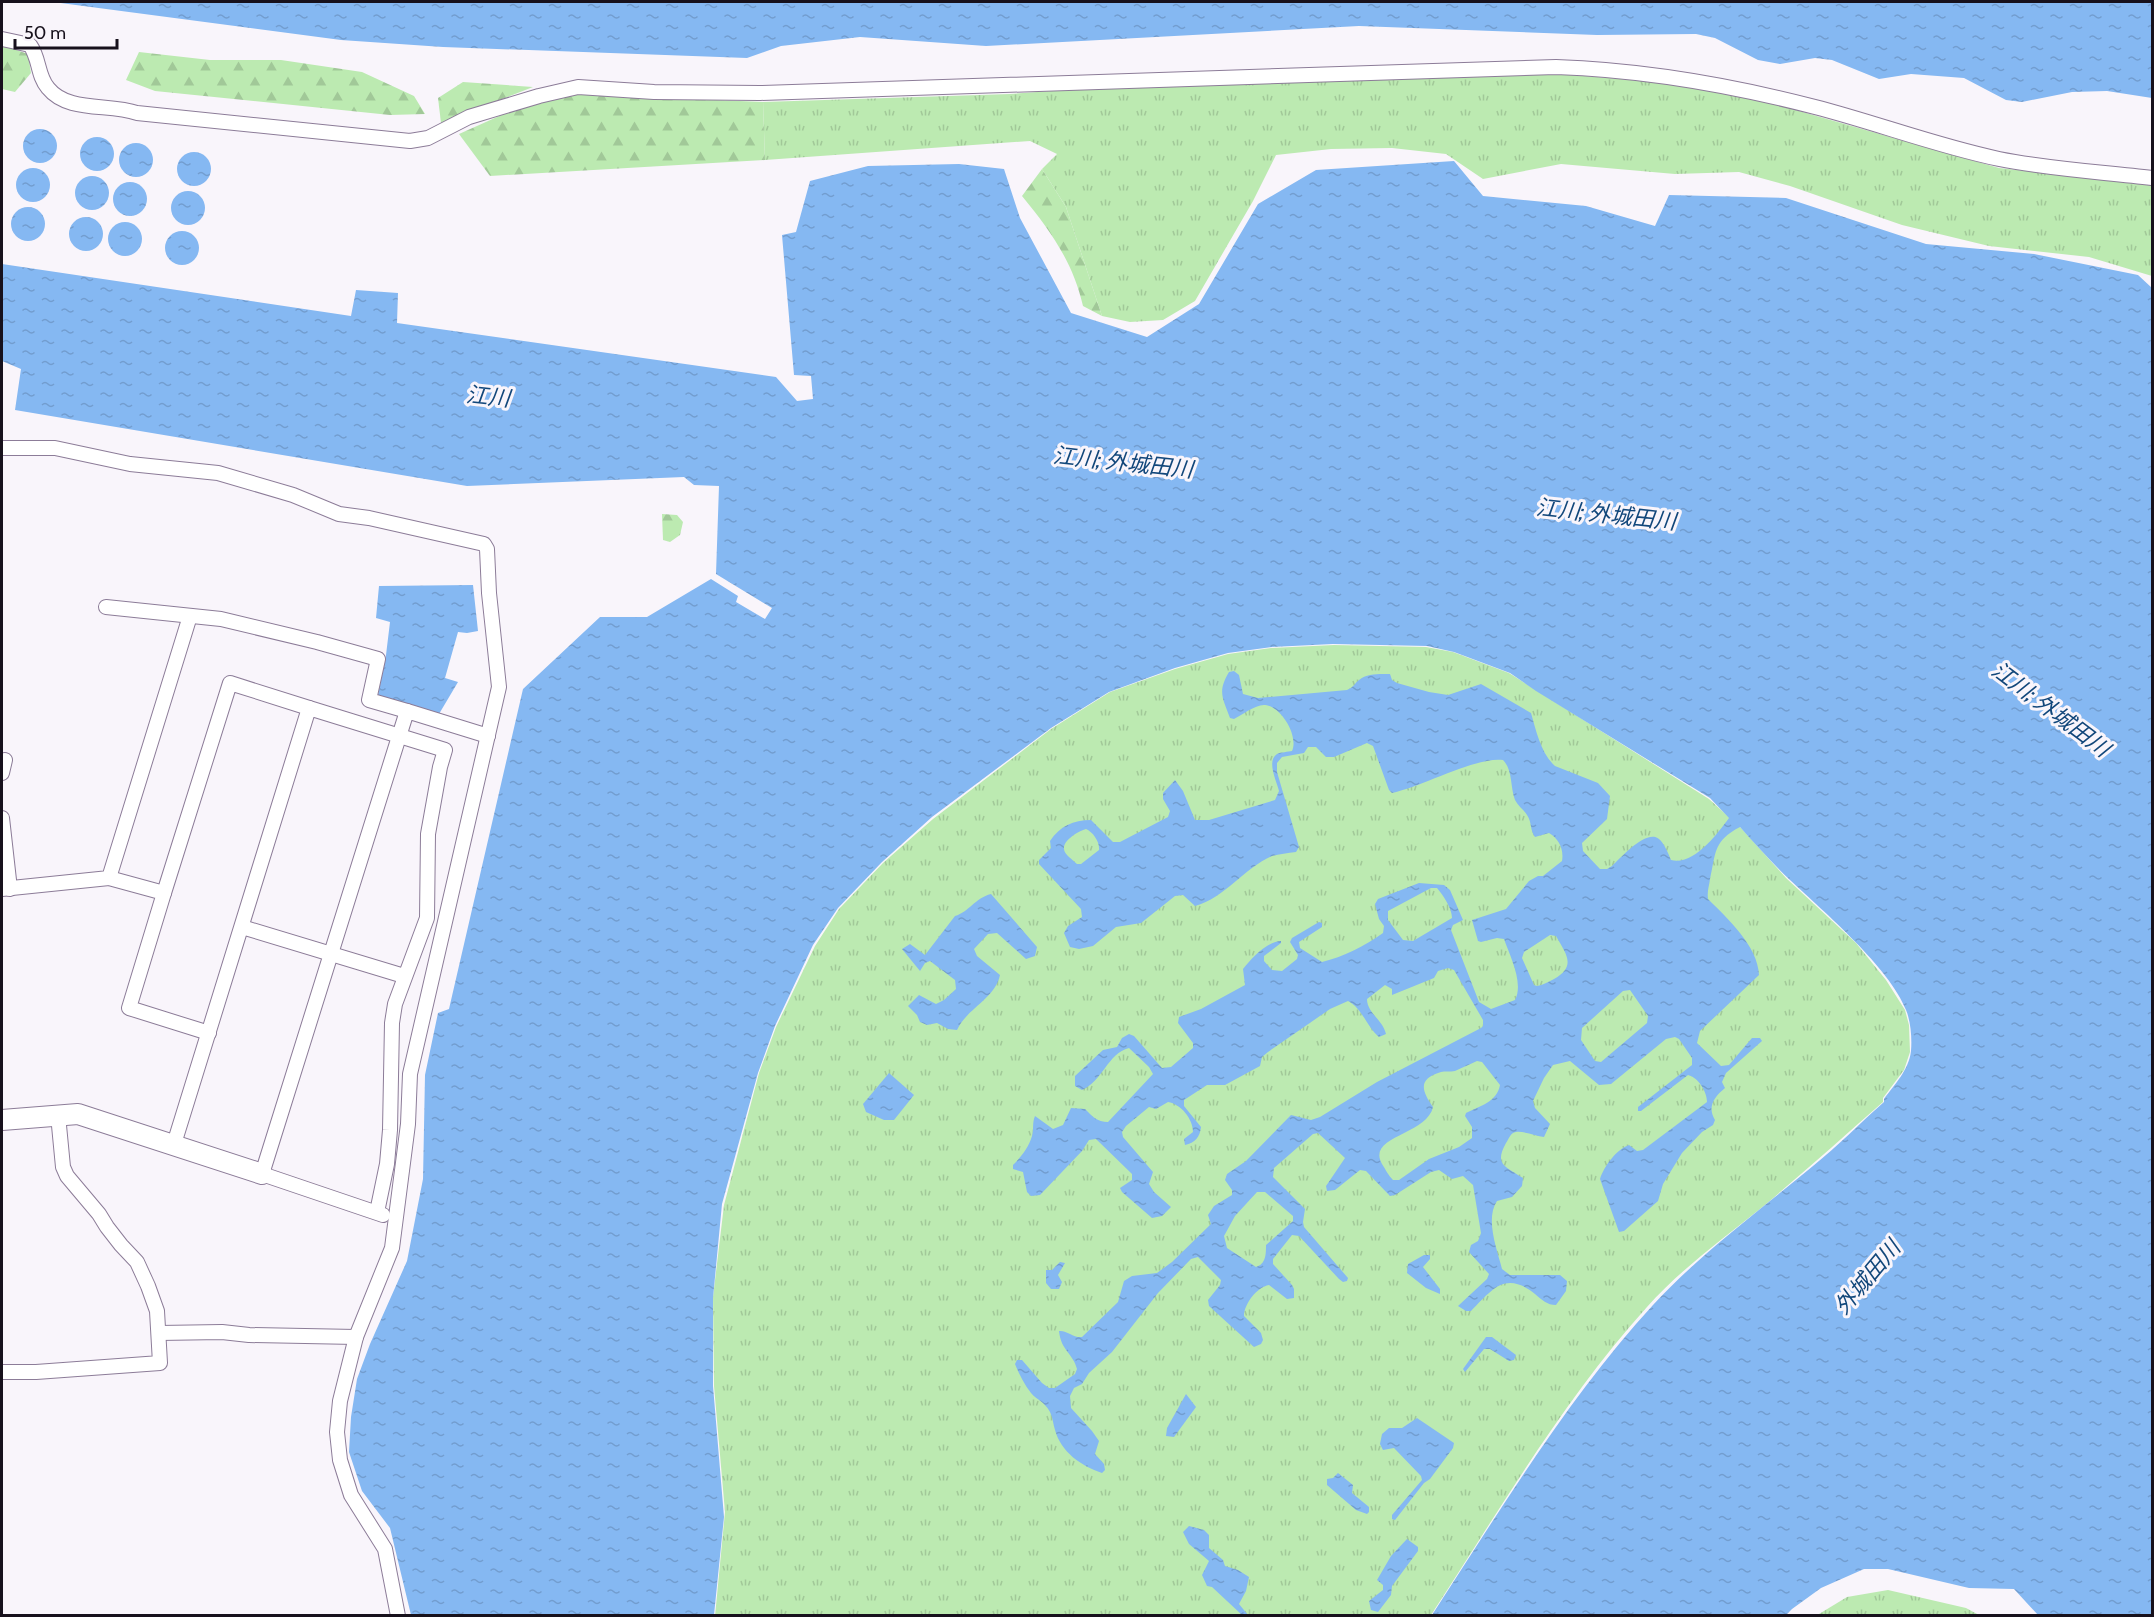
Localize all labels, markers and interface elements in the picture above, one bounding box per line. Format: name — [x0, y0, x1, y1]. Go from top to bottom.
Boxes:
scale bar — [15, 12, 117, 50]
text: 50 m — [24, 22, 66, 44]
water label: 江川 — [465, 381, 513, 412]
water label: 江川; 外城田川 — [1052, 442, 1196, 483]
water label: 江川; 外城田川 — [1535, 494, 1679, 535]
water label: 江川; 外城田川 — [1986, 656, 2117, 764]
water label: 外城田川 — [1829, 1233, 1907, 1320]

